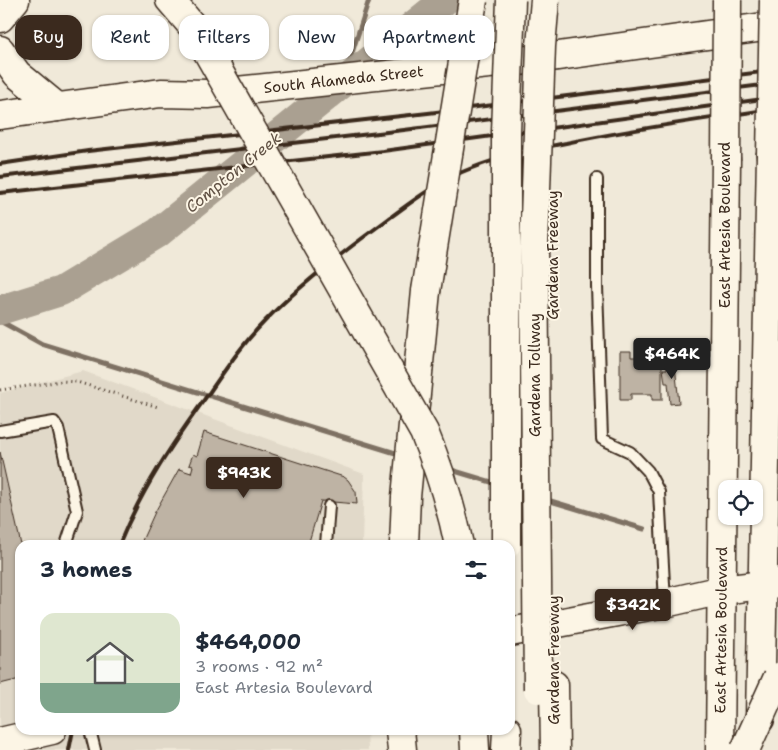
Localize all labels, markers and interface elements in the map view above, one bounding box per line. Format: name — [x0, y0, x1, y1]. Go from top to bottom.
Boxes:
chip: Buy — [15, 15, 82, 60]
chip: Rent — [92, 15, 169, 60]
chip: Filters — [179, 15, 269, 60]
chip: New — [279, 15, 354, 60]
chip: Apartment — [364, 15, 494, 60]
street label: South Alameda Street — [263, 61, 425, 98]
water label: Compton Creek — [181, 127, 285, 217]
street label: East Artesia Boulevard — [715, 141, 735, 308]
street label: Gardena Freeway — [543, 190, 563, 320]
street label: Gardena Tollway — [525, 313, 545, 437]
pin: $464K — [637, 338, 707, 380]
text: $464K — [644, 343, 700, 364]
pin: $943K — [209, 456, 279, 499]
text: $943K — [217, 462, 271, 483]
map controls — [718, 480, 763, 525]
button: locate — [718, 480, 763, 525]
street label: East Artesia Boulevard — [710, 546, 732, 713]
text: 3 homes — [40, 556, 132, 584]
icon: filters — [462, 556, 490, 584]
pin: $342K — [598, 588, 668, 631]
text: $342K — [606, 594, 660, 615]
street label: Gardena Freeway — [544, 595, 564, 725]
text: $464,000 — [195, 628, 301, 656]
icon: home — [80, 633, 140, 693]
text: 3 rooms · 92 m² — [195, 656, 323, 677]
text: East Artesia Boulevard — [195, 677, 373, 698]

